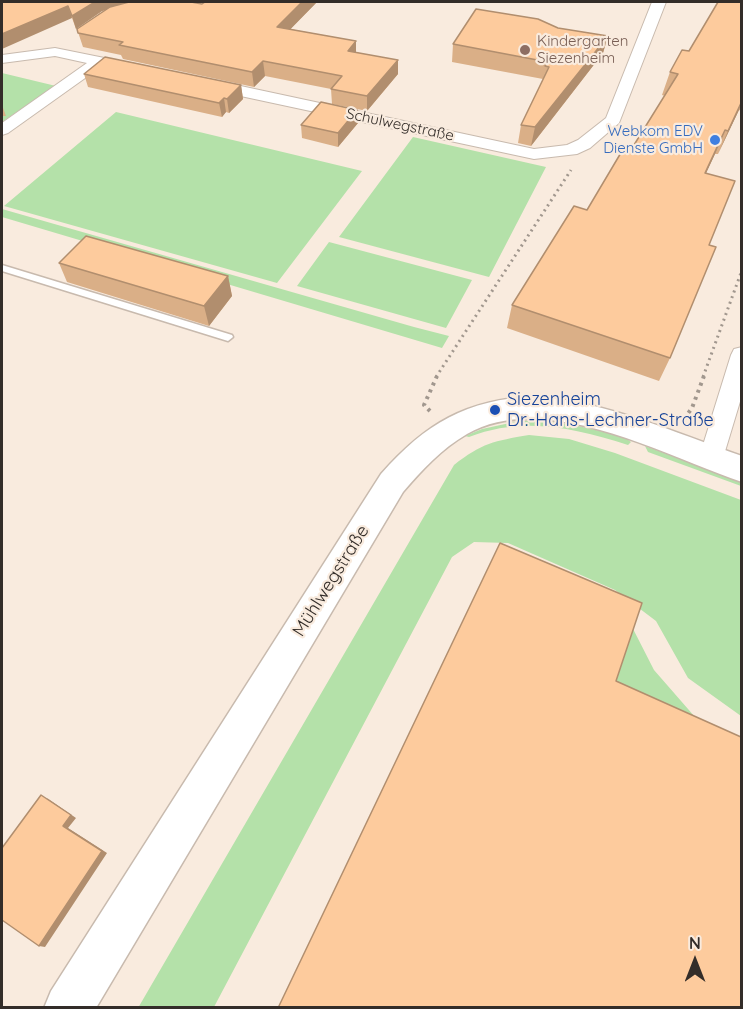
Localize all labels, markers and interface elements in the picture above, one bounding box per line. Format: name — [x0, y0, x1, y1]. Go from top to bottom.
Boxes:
place label: Kindergarten Siezenheim — [537, 32, 628, 67]
marker: Kindergarten Siezenheim — [518, 43, 532, 57]
street label: Schulwegstraße — [344, 105, 456, 145]
place label: Webkom EDV Dienste GmbH — [603, 122, 703, 157]
marker: Webkom EDV Dienste GmbH — [708, 133, 722, 147]
place label: Siezenheim Dr.-Hans-Lechner-Straße — [507, 389, 714, 432]
marker: Siezenheim Dr.-Hans-Lechner-Straße — [488, 403, 502, 417]
street label: Mühlwegstraße — [288, 521, 374, 641]
north arrow — [665, 931, 725, 991]
text: N — [689, 933, 701, 953]

